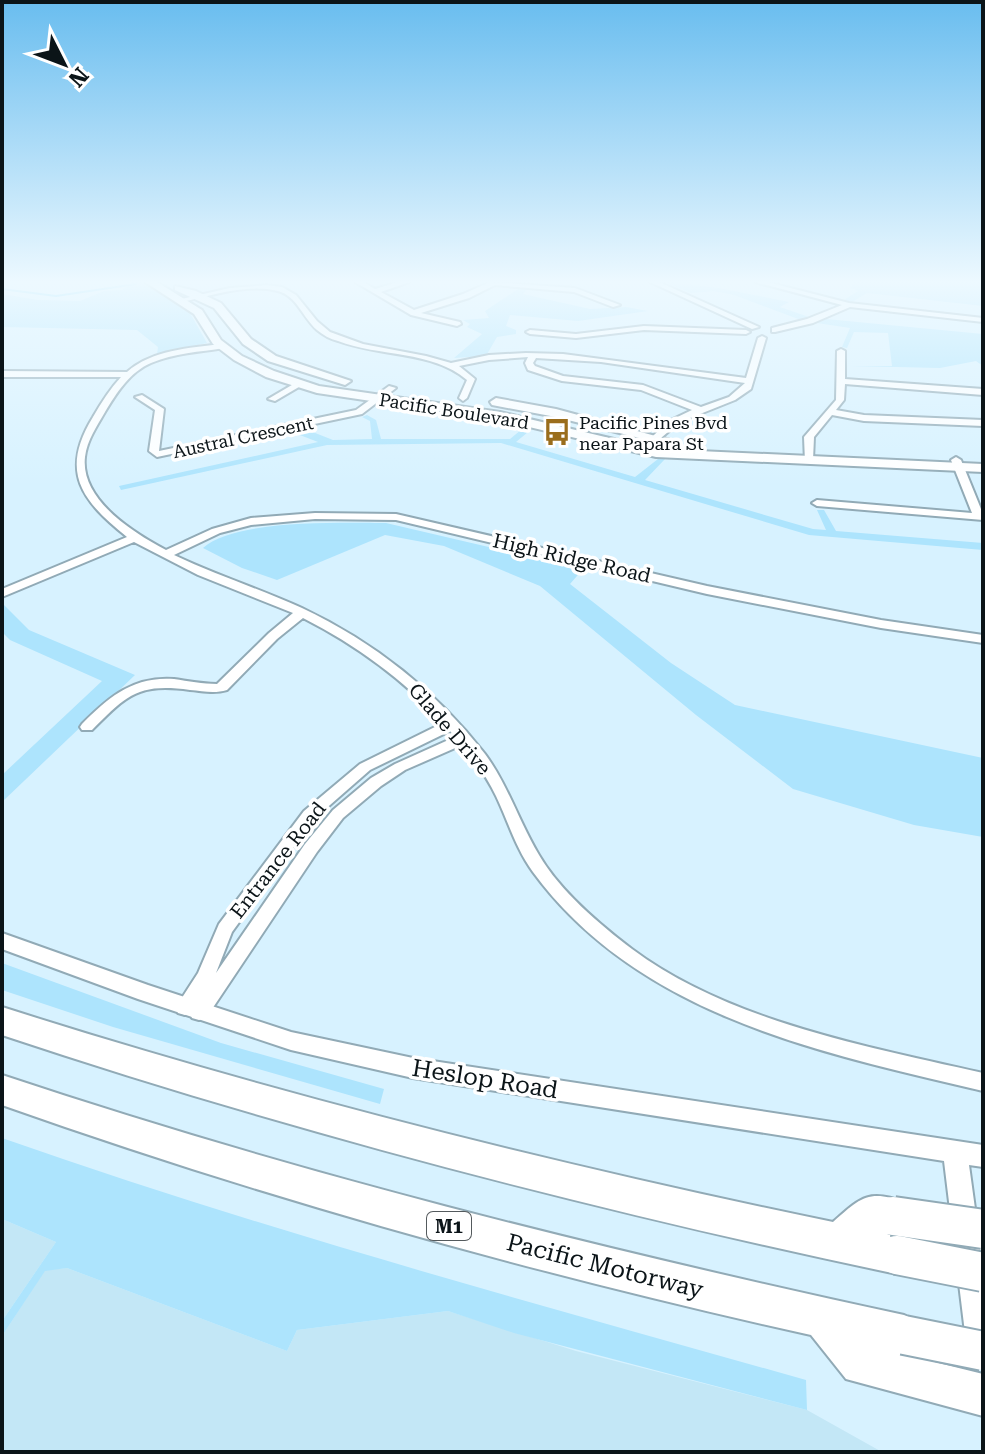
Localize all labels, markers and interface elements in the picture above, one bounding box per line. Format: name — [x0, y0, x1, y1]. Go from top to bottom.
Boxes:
north arrow — [24, 24, 104, 104]
text: N — [63, 62, 93, 92]
street label: Pacific Boulevard — [378, 389, 531, 433]
street label: Austral Crescent — [171, 412, 315, 462]
place label: Pacific Pines Bvd near Papara St — [579, 412, 728, 454]
bus stop icon: Pacific Pines Bvd near Papara St — [542, 417, 572, 447]
street label: High Ridge Road — [491, 528, 654, 588]
street label: Glade Drive — [404, 678, 496, 780]
street label: Entrance Road — [225, 797, 331, 923]
street label: Heslop Road — [410, 1054, 560, 1104]
road number: M1 — [427, 1212, 471, 1240]
street label: Pacific Motorway — [504, 1228, 707, 1304]

